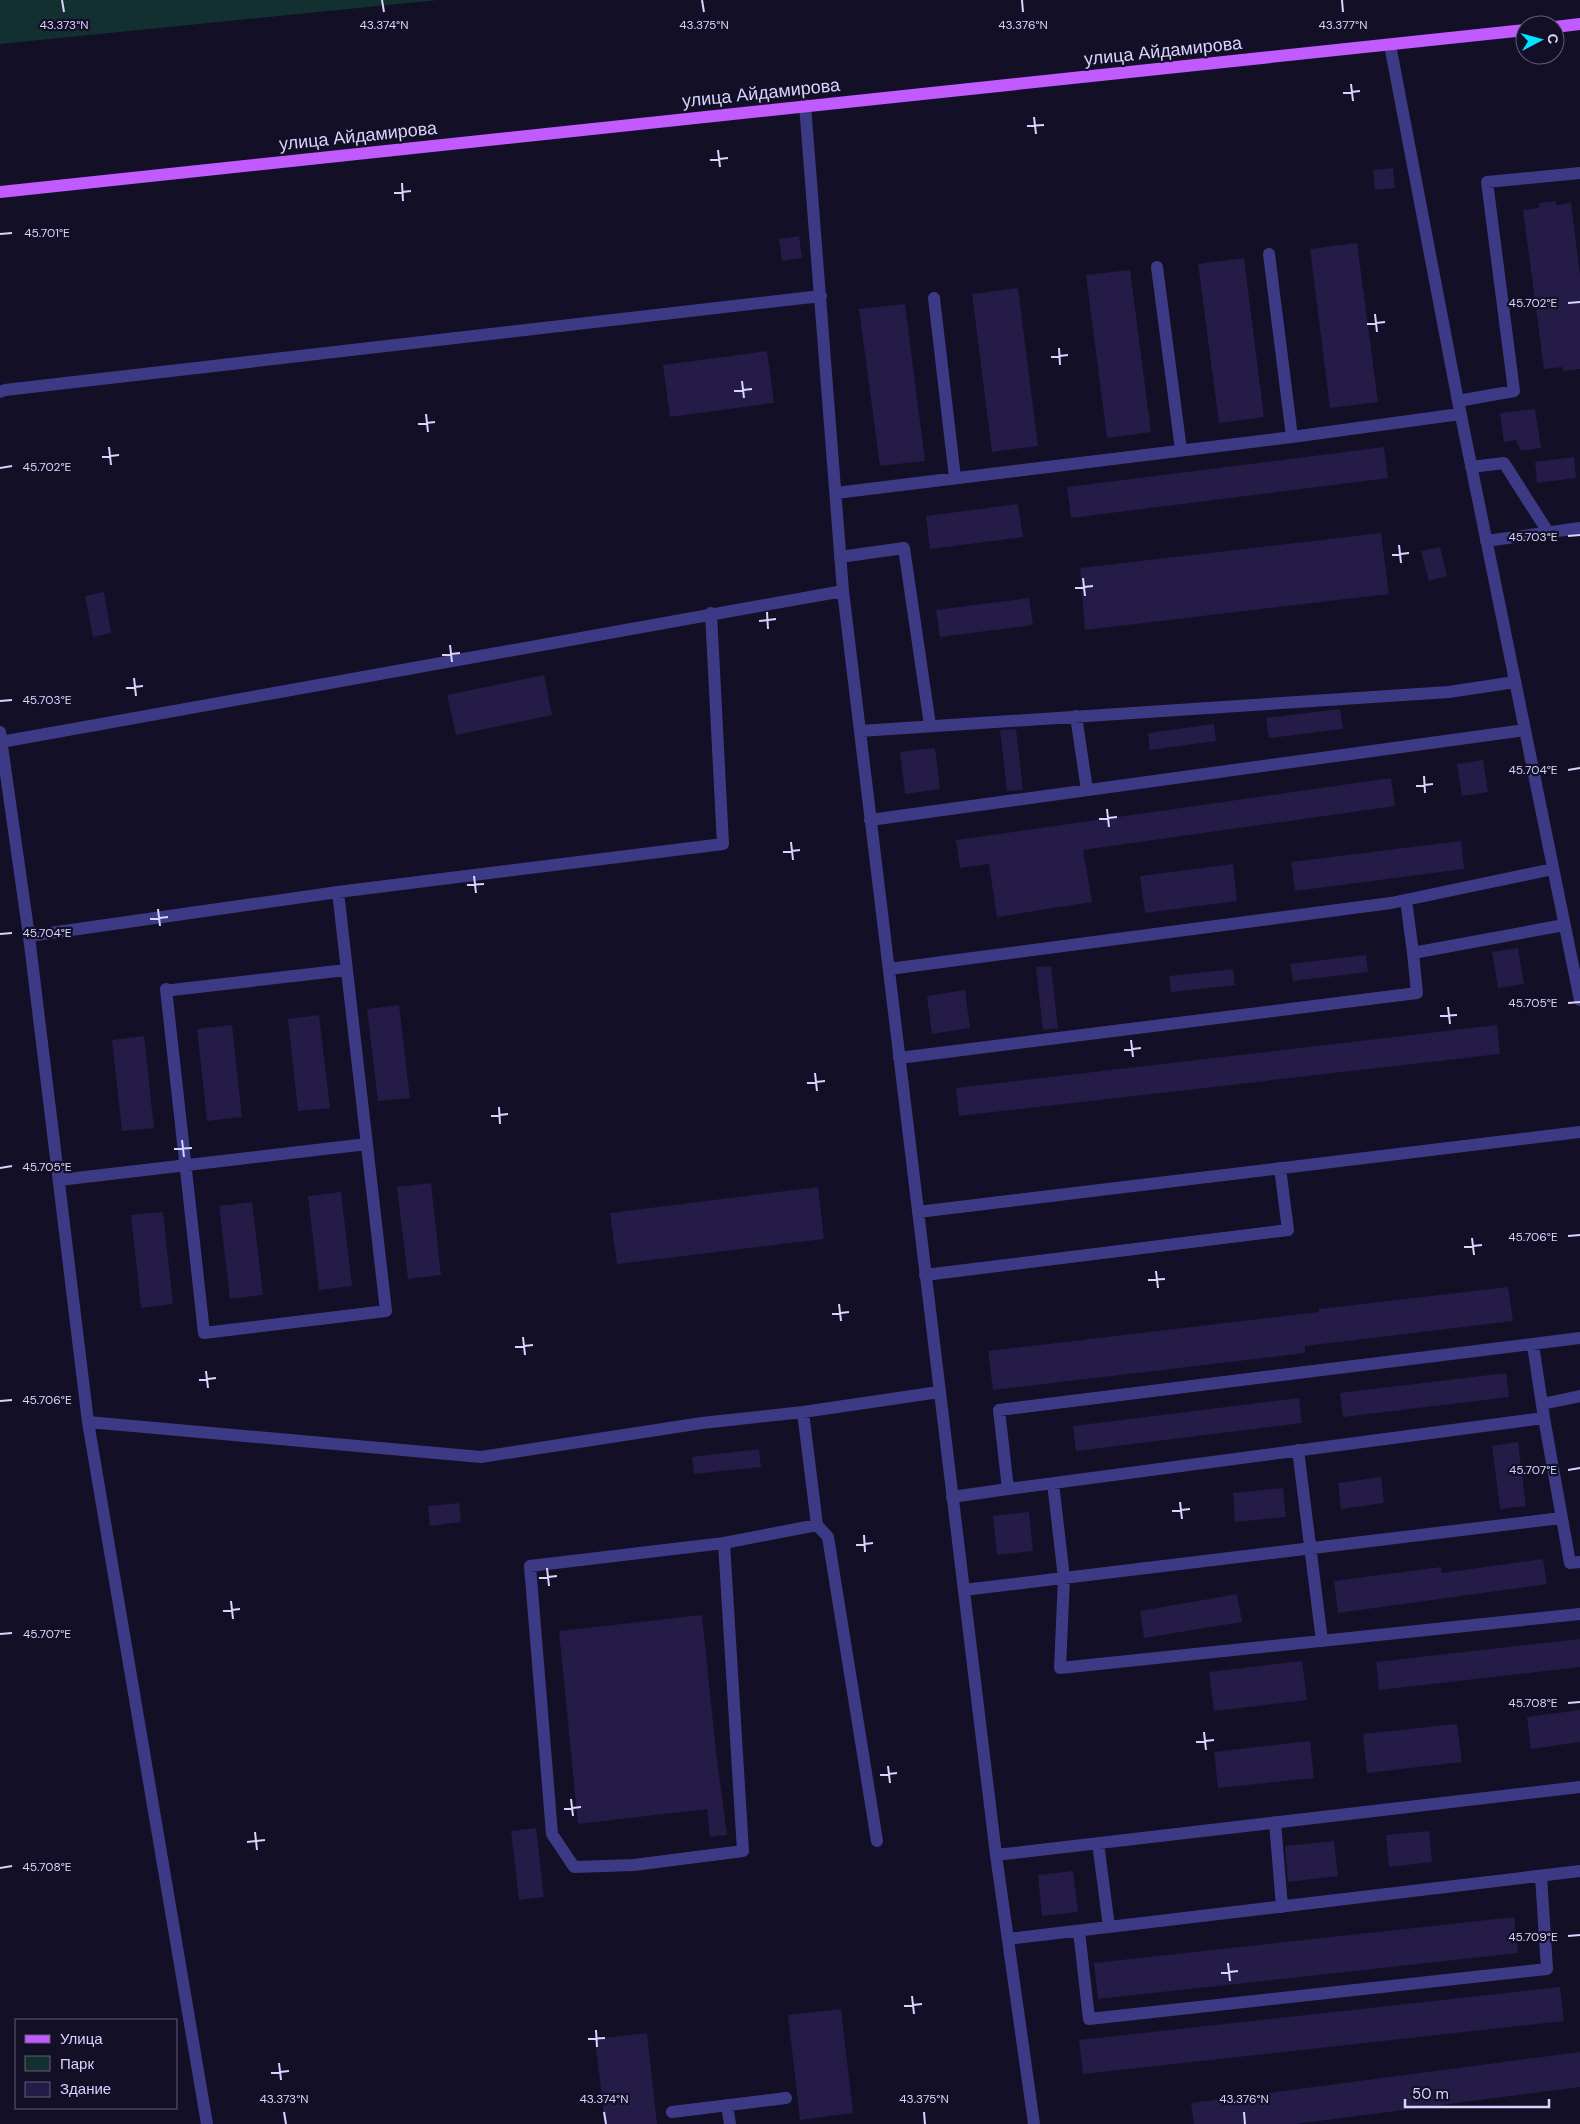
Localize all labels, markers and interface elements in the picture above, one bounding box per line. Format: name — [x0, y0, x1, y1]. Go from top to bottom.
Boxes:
north arrow — [1515, 15, 1565, 65]
text: 43.373°N — [39, 17, 89, 33]
text: 43.374°N — [359, 17, 409, 33]
text: 43.375°N — [679, 17, 729, 33]
text: 43.376°N — [998, 17, 1048, 33]
text: 43.377°N — [1319, 17, 1367, 33]
street label: улица Айдамирова — [1083, 31, 1244, 71]
text: С — [1543, 33, 1562, 45]
street label: улица Айдамирова — [681, 73, 842, 113]
street label: улица Айдамирова — [278, 116, 439, 156]
text: 45.701°E — [24, 225, 70, 241]
text: 45.702°E — [1509, 295, 1558, 311]
text: 45.702°E — [23, 459, 72, 475]
text: 45.703°E — [1508, 529, 1558, 545]
text: 45.703°E — [22, 692, 72, 708]
text: 45.704°E — [1508, 762, 1558, 778]
text: 45.704°E — [22, 925, 72, 941]
text: 45.705°E — [1508, 995, 1558, 1011]
text: 45.705°E — [22, 1159, 72, 1175]
text: 45.706°E — [1508, 1229, 1558, 1245]
text: 45.706°E — [22, 1392, 72, 1408]
text: 45.707°E — [1509, 1462, 1557, 1478]
text: 45.707°E — [23, 1626, 71, 1642]
text: 45.708°E — [1508, 1695, 1558, 1711]
text: 45.708°E — [22, 1859, 72, 1875]
text: 45.709°E — [1508, 1929, 1558, 1945]
legend — [15, 2019, 178, 2109]
text: Улица — [60, 2029, 103, 2049]
text: Парк — [60, 2054, 94, 2074]
scale bar — [1405, 2076, 1549, 2108]
text: Здание — [60, 2079, 111, 2099]
text: 50 m — [1412, 2084, 1449, 2104]
text: 43.373°N — [259, 2091, 309, 2107]
text: 43.374°N — [579, 2091, 629, 2107]
text: 43.375°N — [899, 2091, 949, 2107]
text: 43.376°N — [1219, 2091, 1269, 2107]

